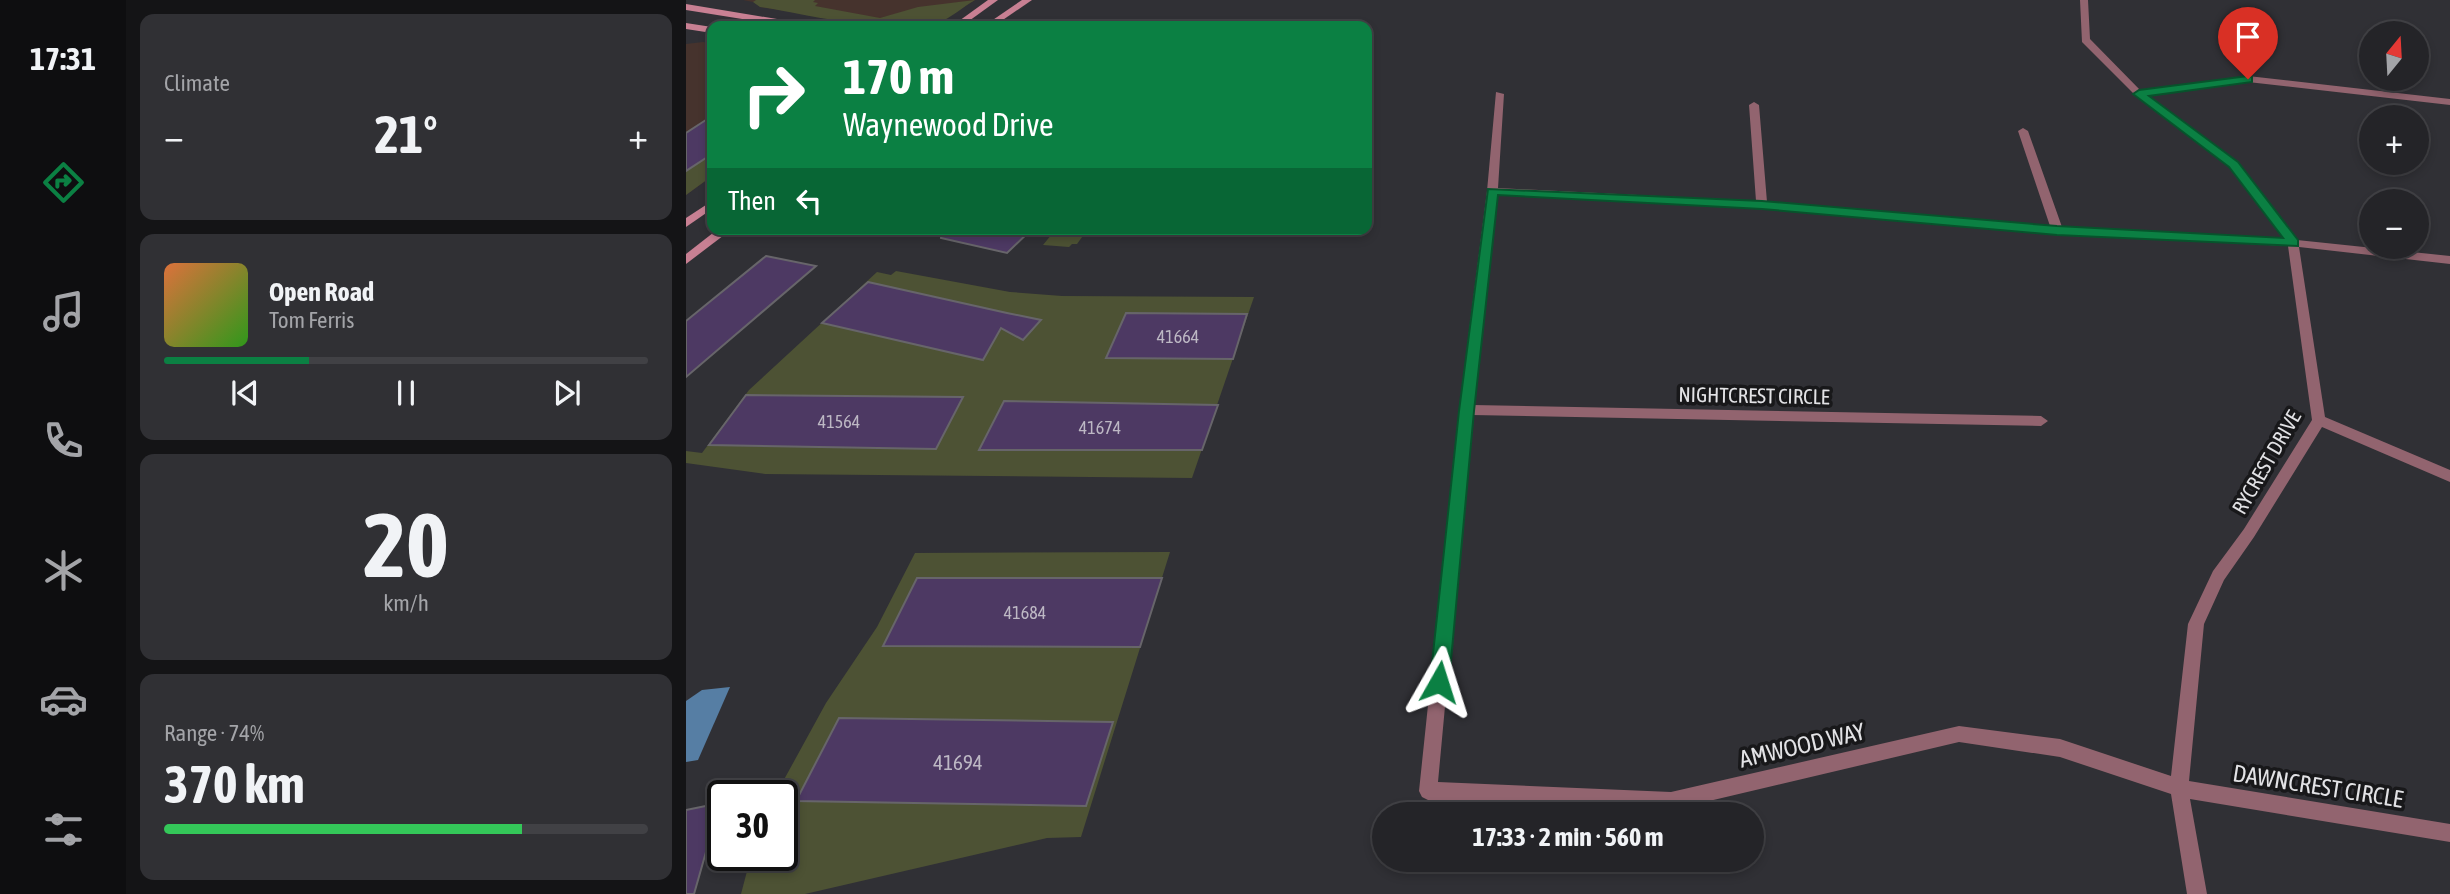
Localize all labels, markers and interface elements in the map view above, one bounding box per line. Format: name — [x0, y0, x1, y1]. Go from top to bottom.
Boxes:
pin — [2218, 7, 2278, 79]
icon: arrive — [2229, 18, 2267, 56]
north arrow — [2359, 21, 2429, 91]
map controls — [2359, 21, 2429, 259]
text: 17:31 — [30, 40, 96, 77]
text: 170 m — [843, 48, 954, 104]
icon: right — [728, 49, 819, 140]
text: Climate — [164, 70, 230, 96]
text: 21° — [374, 104, 438, 164]
button: + — [2359, 105, 2429, 175]
text: Waynewood Drive — [843, 106, 1054, 143]
text: − — [164, 114, 184, 157]
text: + — [628, 114, 648, 157]
icon: directions — [39, 158, 88, 207]
icon: left — [790, 182, 828, 220]
text: Then — [728, 186, 776, 216]
button: − — [2359, 189, 2429, 259]
text: Open Road — [269, 277, 374, 307]
icon: music — [39, 287, 88, 336]
text: Tom Ferris — [269, 307, 354, 333]
house number: 41664 — [1157, 326, 1199, 347]
icon: previous — [226, 374, 264, 412]
icon: pause — [387, 374, 425, 412]
icon: next — [548, 374, 586, 412]
street label: NIGHTCREST CIRCLE — [1678, 382, 1830, 408]
street label: RYCREST DRIVE — [2227, 406, 2305, 518]
house number: 41564 — [818, 411, 860, 432]
icon: phone — [39, 416, 88, 465]
house number: 41674 — [1079, 417, 1121, 438]
text: 20 — [363, 492, 449, 596]
icon: climate — [39, 546, 88, 595]
text: km/h — [383, 590, 429, 616]
house number: 41684 — [1004, 602, 1046, 623]
position arrow — [1402, 645, 1476, 719]
icon: car — [39, 675, 88, 724]
street label: AMWOOD WAY — [1737, 717, 1868, 773]
text: Range · 74% — [164, 720, 264, 746]
house number: 41694 — [933, 750, 983, 774]
text: 370 km — [164, 754, 305, 814]
street label: DAWNCREST CIRCLE — [2231, 759, 2405, 813]
speed limit sign: 30 — [707, 780, 798, 871]
icon: filters — [39, 805, 88, 854]
text: 17:33 · 2 min · 560 m — [1473, 822, 1663, 852]

